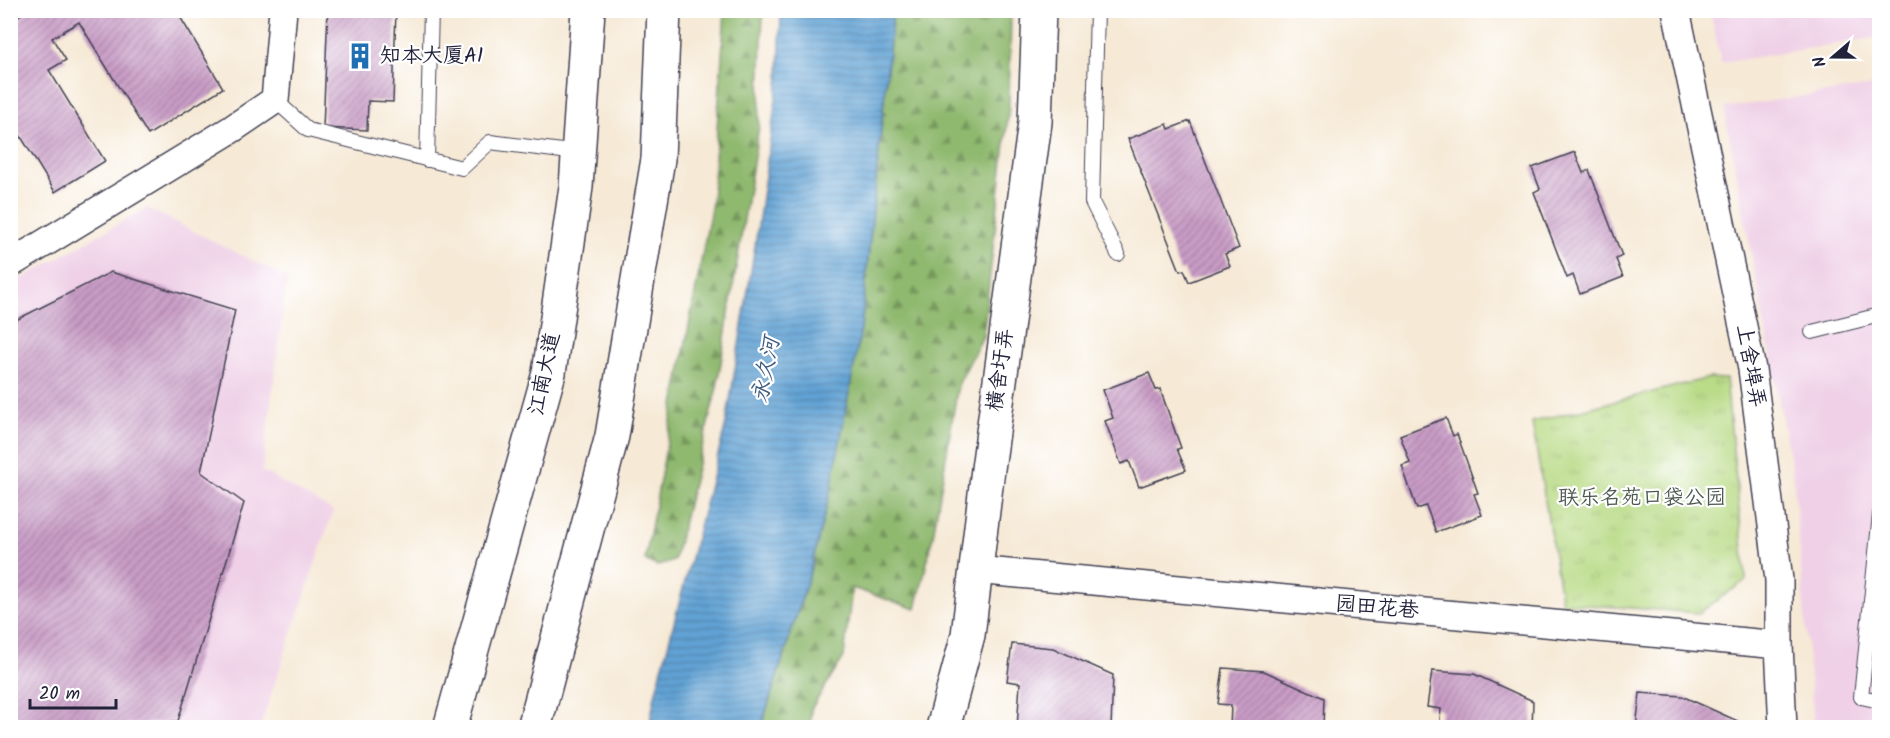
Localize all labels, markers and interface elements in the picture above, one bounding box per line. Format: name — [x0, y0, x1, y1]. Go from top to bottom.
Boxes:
north arrow — [1803, 27, 1863, 87]
place label: 知本大厦A1 — [380, 40, 483, 73]
building icon: 知本大厦A1 — [345, 41, 375, 71]
text: N — [1807, 53, 1834, 71]
street label: 上舍埠弄 — [1726, 322, 1774, 410]
street label: 横舍圩弄 — [979, 326, 1023, 414]
street label: 江南大道 — [520, 329, 570, 419]
water label: 永久河 — [744, 331, 791, 406]
park label: 联乐名苑口袋公园 — [1558, 482, 1726, 515]
street label: 园田花巷 — [1334, 588, 1420, 628]
scale bar — [30, 672, 116, 710]
text: 20 m — [39, 680, 80, 709]

